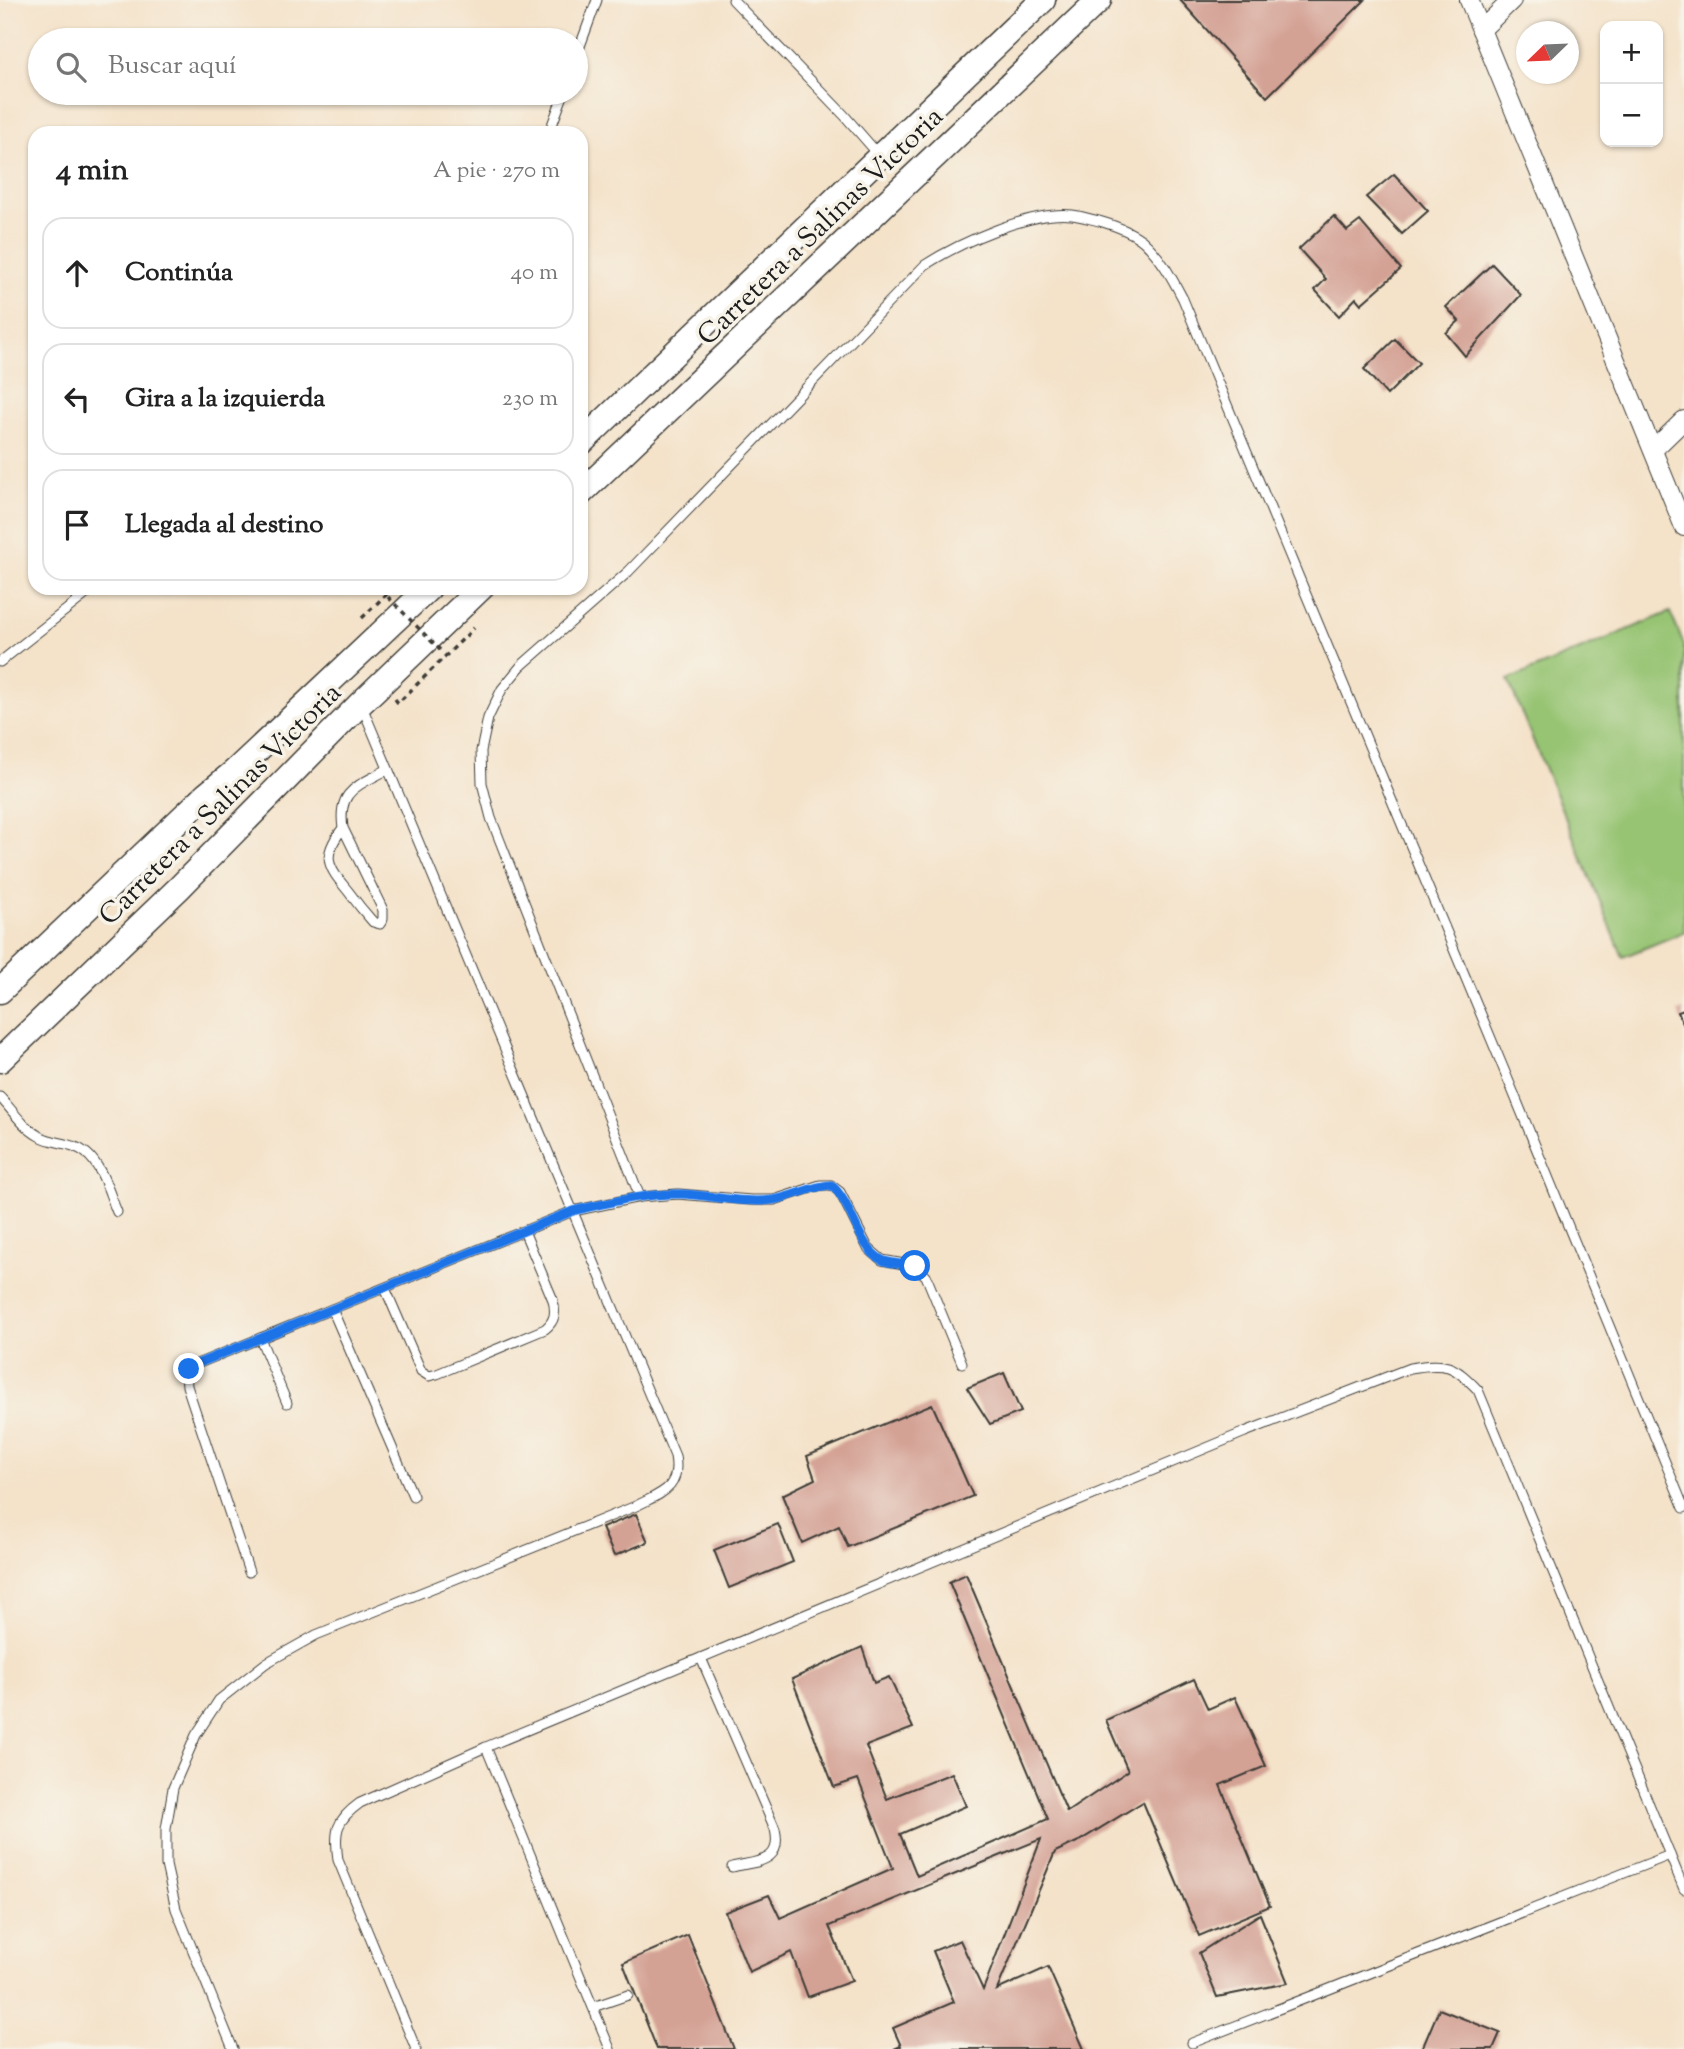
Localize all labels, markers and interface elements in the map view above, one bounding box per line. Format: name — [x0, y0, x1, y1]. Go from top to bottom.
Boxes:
north arrow — [1516, 21, 1579, 84]
map controls — [1600, 21, 1663, 147]
button: + — [1600, 21, 1663, 84]
search box — [28, 28, 588, 105]
icon: search — [52, 48, 90, 86]
text: Buscar aquí — [108, 48, 237, 85]
button: − — [1600, 84, 1663, 147]
street label: Carretera a Salinas Victoria — [689, 99, 953, 356]
text: 4 min — [56, 150, 129, 193]
text: A pie · 270 m — [433, 155, 560, 188]
icon: ahead — [58, 254, 96, 292]
text: Continúa — [125, 255, 233, 292]
text: 40 m — [511, 257, 558, 290]
icon: left — [58, 380, 96, 418]
text: Gira a la izquierda — [125, 381, 325, 418]
text: 230 m — [502, 383, 558, 416]
icon: arrive — [58, 506, 96, 544]
text: Llegada al destino — [125, 507, 323, 544]
street label: Carretera a Salinas Victoria — [91, 675, 352, 936]
route start — [899, 1250, 930, 1281]
route end — [173, 1353, 204, 1384]

